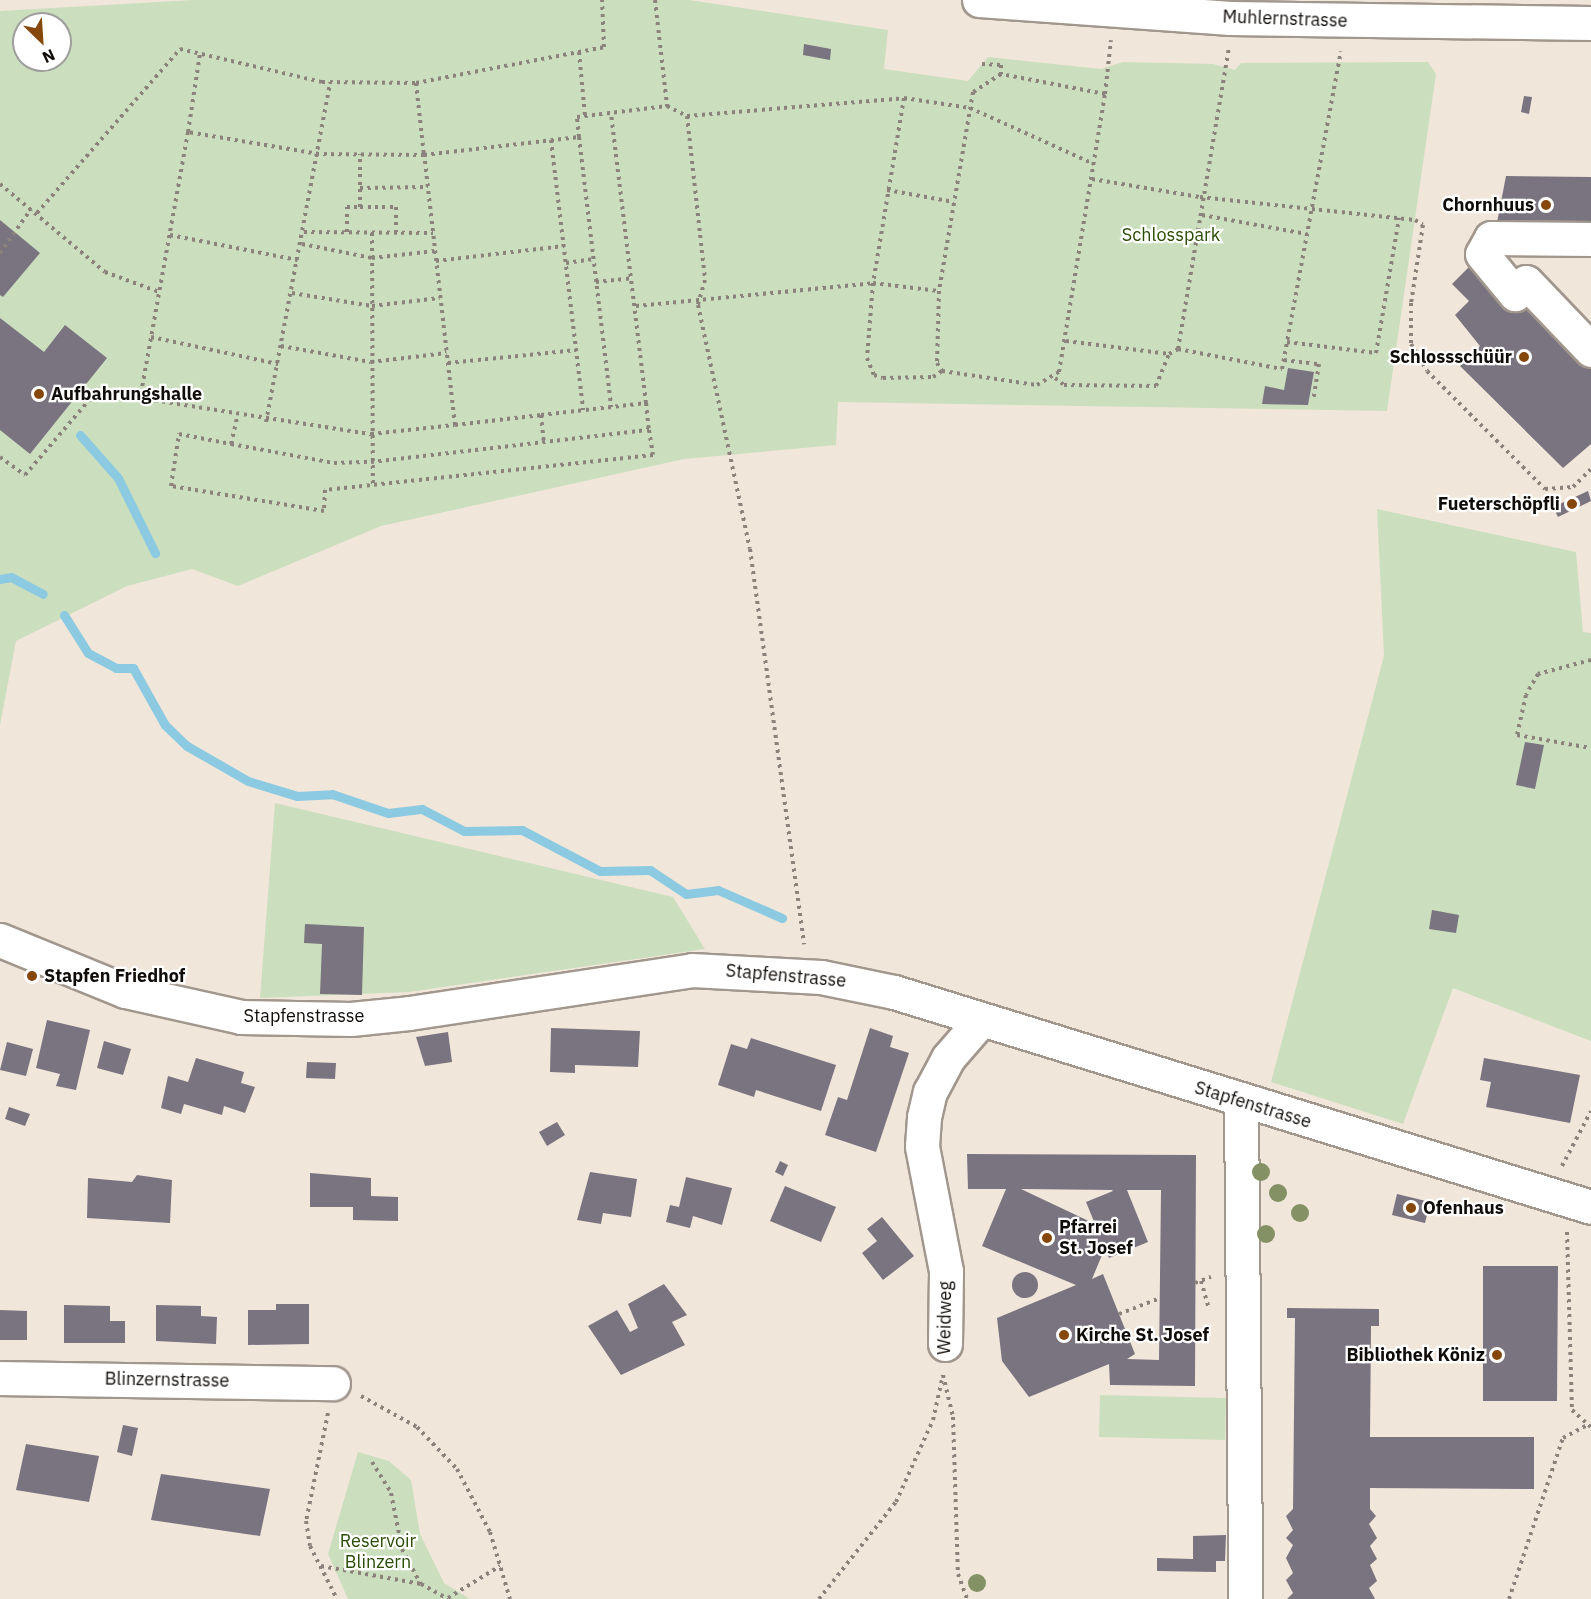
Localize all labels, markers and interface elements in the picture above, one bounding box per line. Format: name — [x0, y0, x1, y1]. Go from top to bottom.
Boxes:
street label: Muhlernstrasse — [1222, 6, 1348, 32]
north arrow — [12, 12, 72, 72]
text: N — [39, 45, 58, 68]
place label: Chornhuus — [1442, 194, 1534, 216]
marker: Chornhuus — [1539, 198, 1553, 212]
park label: Schlosspark — [1122, 224, 1220, 246]
place label: Schlossschüür — [1389, 346, 1512, 368]
marker: Schlossschüür — [1517, 350, 1531, 364]
place label: Aufbahrungshalle — [51, 383, 202, 405]
marker: Aufbahrungshalle — [32, 387, 46, 401]
place label: Fueterschöpfli — [1438, 493, 1560, 515]
marker: Fueterschöpfli — [1565, 497, 1579, 511]
street label: Stapfenstrasse — [725, 960, 847, 992]
place label: Stapfen Friedhof — [44, 965, 185, 987]
marker: Stapfen Friedhof — [25, 969, 39, 983]
street label: Stapfenstrasse — [244, 1005, 364, 1027]
street label: Stapfenstrasse — [1192, 1077, 1314, 1133]
place label: Ofenhaus — [1423, 1197, 1504, 1219]
marker: Ofenhaus — [1404, 1201, 1418, 1215]
place label: Pfarrei St. Josef — [1059, 1217, 1133, 1260]
marker: Pfarrei St. Josef — [1040, 1231, 1054, 1245]
street label: Weidweg — [934, 1281, 956, 1355]
place label: Kirche St. Josef — [1076, 1324, 1209, 1346]
marker: Kirche St. Josef — [1057, 1328, 1071, 1342]
place label: Bibliothek Köniz — [1346, 1344, 1485, 1366]
marker: Bibliothek Köniz — [1490, 1348, 1504, 1362]
street label: Blinzernstrasse — [104, 1368, 230, 1392]
park label: Reservoir Blinzern — [340, 1531, 416, 1574]

